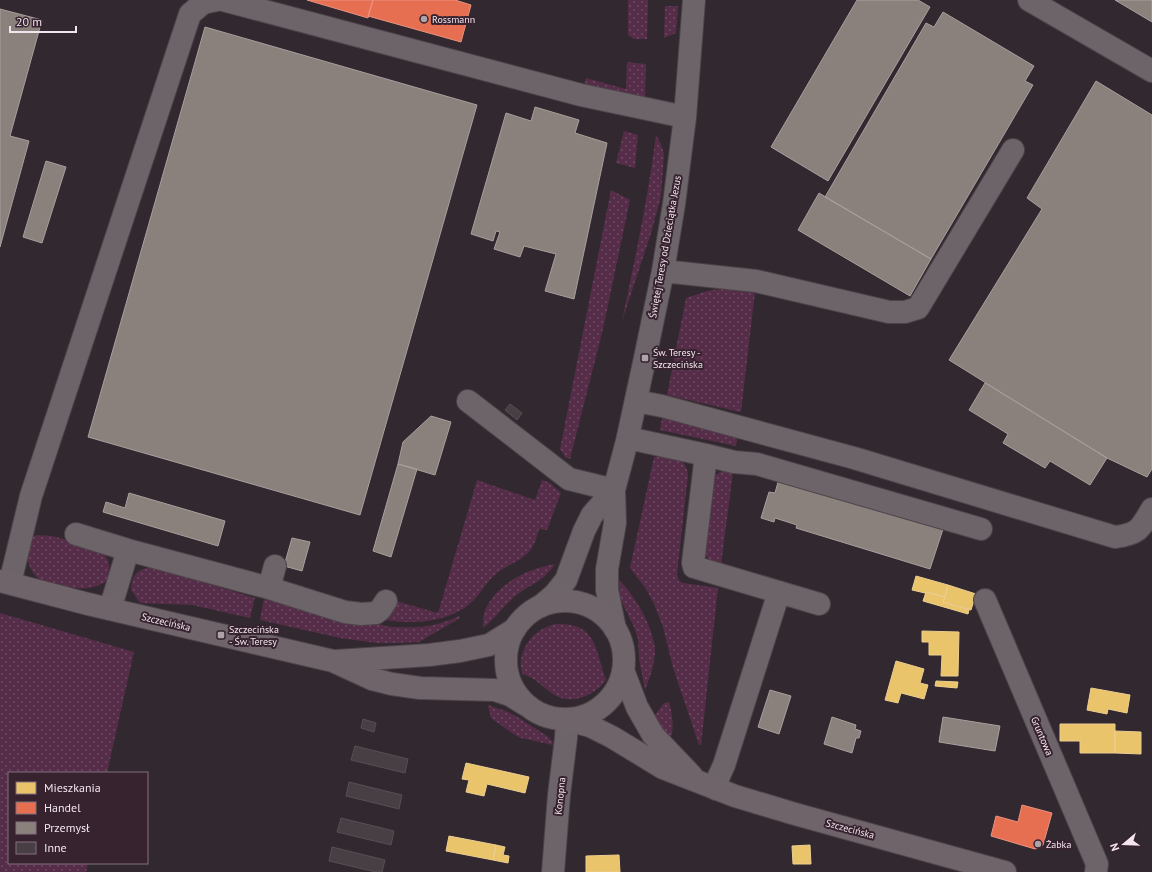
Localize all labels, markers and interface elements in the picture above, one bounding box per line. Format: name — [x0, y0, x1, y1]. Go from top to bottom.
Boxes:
scale bar — [10, 8, 76, 34]
place label: Rossmann — [432, 13, 475, 26]
text: 20 m — [16, 14, 42, 29]
marker: Rossmann — [419, 14, 429, 24]
street label: Świętej Teresy od Dzieciątka Jezus — [646, 175, 684, 319]
place label: Św. Teresy - Szczecińska — [653, 346, 703, 371]
marker: Św. Teresy - Szczecińska — [640, 353, 650, 363]
street label: Szczecińska — [140, 610, 192, 634]
place label: Szczecińska - Św. Teresy — [229, 623, 279, 648]
marker: Szczecińska - Św. Teresy — [216, 630, 226, 640]
street label: Gruntowa — [1028, 714, 1056, 758]
legend — [8, 772, 148, 864]
street label: Konopna — [552, 777, 568, 815]
text: Mieszkania — [44, 780, 101, 795]
text: Handel — [44, 800, 81, 815]
street label: Szczecińska — [824, 816, 876, 842]
text: Przemysł — [44, 820, 90, 835]
north arrow — [1104, 824, 1144, 864]
place label: Żabka — [1046, 838, 1071, 851]
marker: Żabka — [1033, 839, 1043, 849]
text: Inne — [44, 840, 67, 855]
text: N — [1107, 842, 1122, 853]

